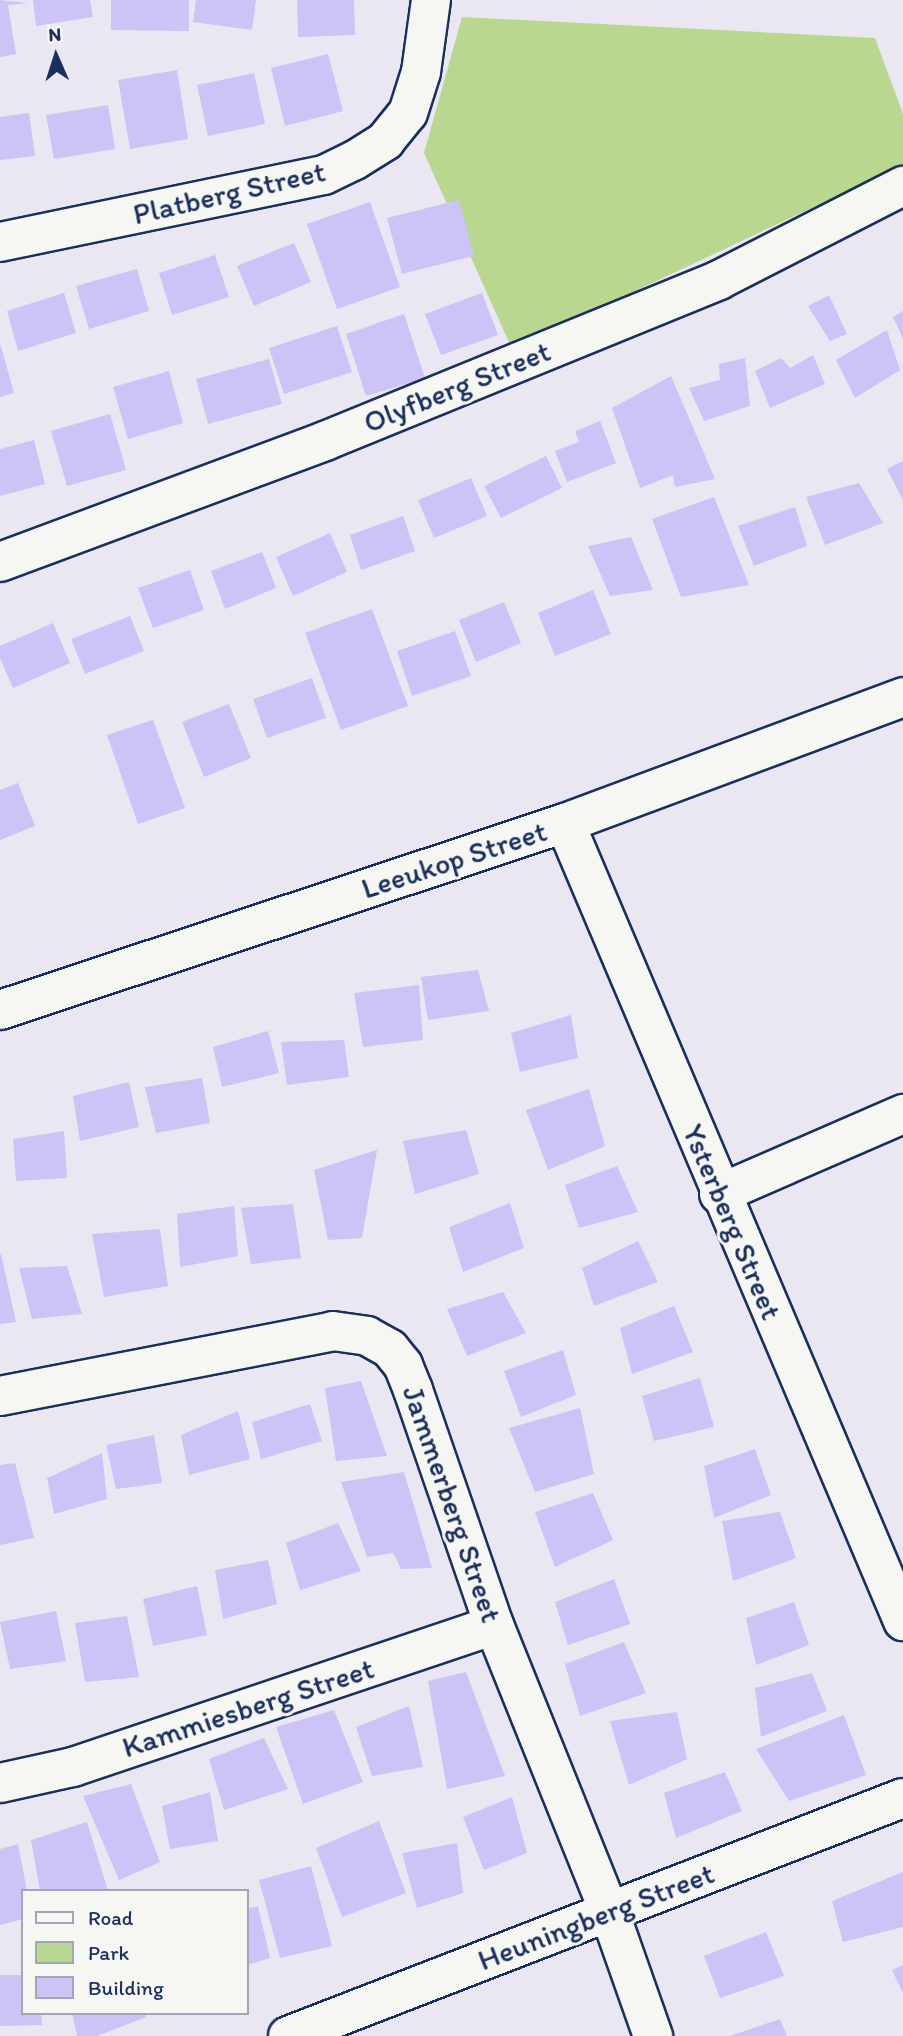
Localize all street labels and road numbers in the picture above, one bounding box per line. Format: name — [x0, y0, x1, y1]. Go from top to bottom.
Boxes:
street label: Platberg Street — [130, 153, 328, 233]
street label: Olyfberg Street — [358, 333, 556, 441]
street label: Leeukop Street — [357, 813, 551, 907]
street label: Ysterberg Street — [675, 1119, 789, 1325]
street label: Jammerberg Street — [395, 1381, 509, 1627]
street label: Kammiesberg Street — [118, 1650, 378, 1766]
street label: Heuningberg Street — [473, 1855, 719, 1979]

